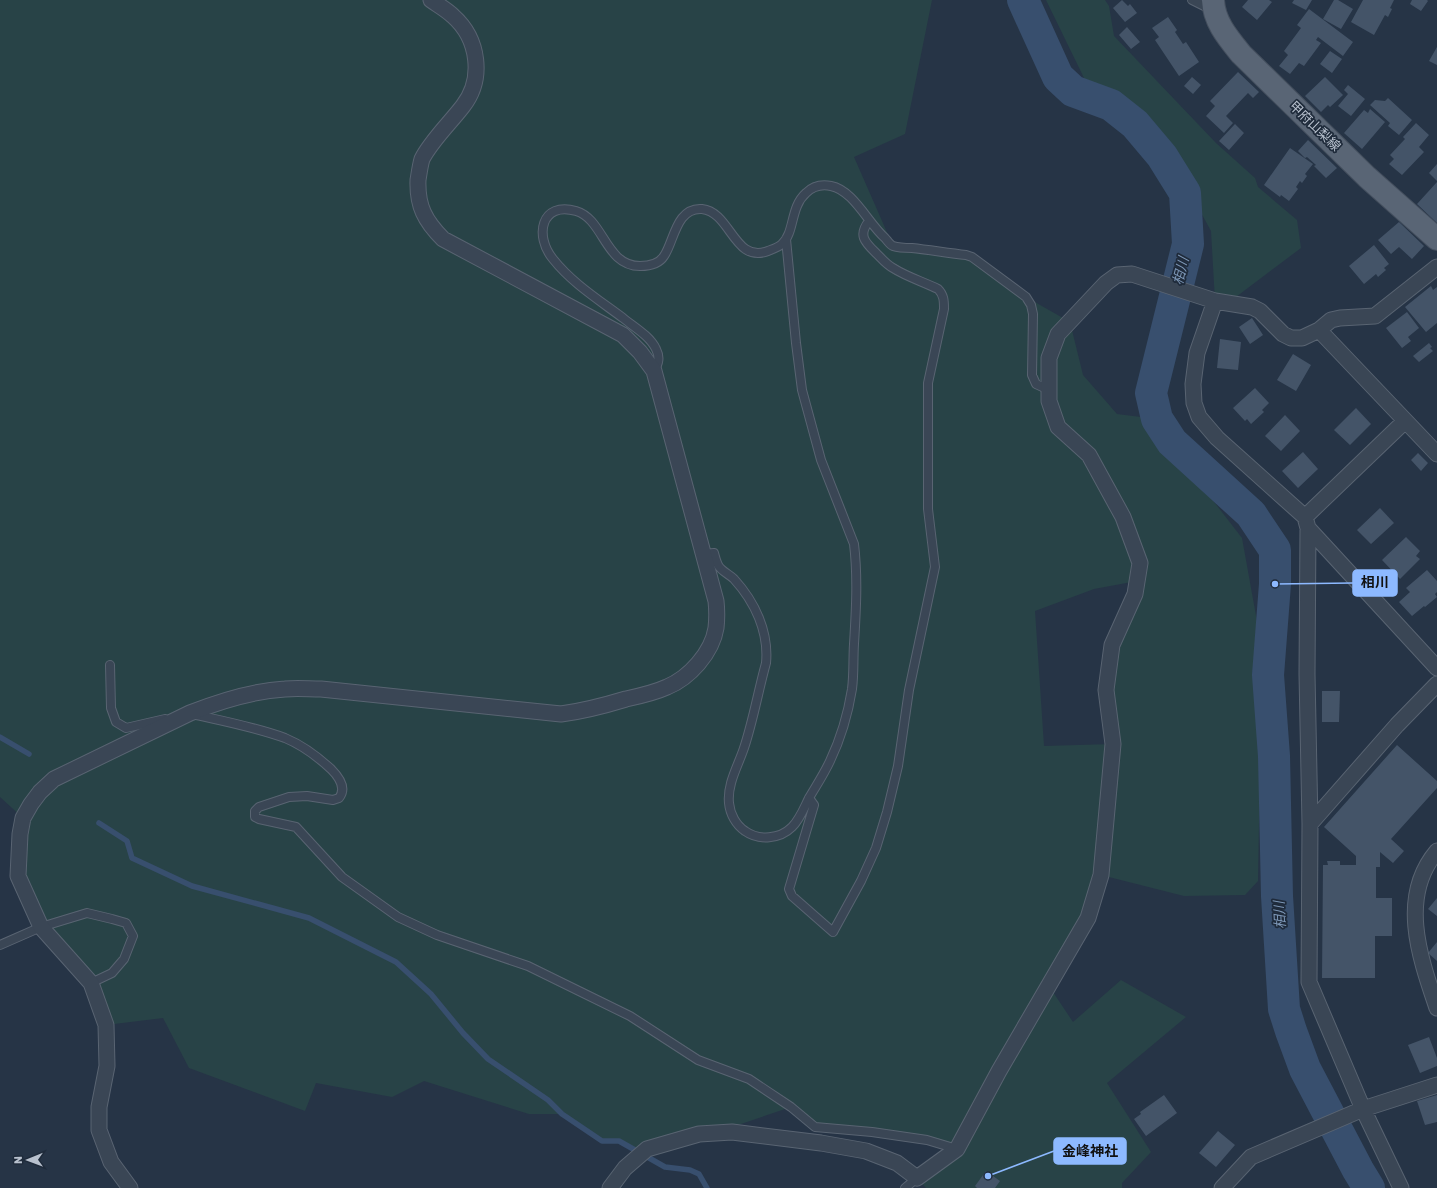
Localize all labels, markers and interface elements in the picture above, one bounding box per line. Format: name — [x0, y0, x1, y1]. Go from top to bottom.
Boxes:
street label: 甲府山梨線 — [1286, 98, 1344, 154]
water label: 相川 — [1169, 253, 1193, 287]
callout: 相川 — [1353, 570, 1397, 596]
text: 相川 — [1361, 574, 1389, 591]
water label: 相川 — [1271, 899, 1289, 929]
callout: 金峰神社 — [1054, 1138, 1126, 1164]
north arrow — [8, 1140, 48, 1180]
text: 金峰神社 — [1062, 1143, 1118, 1160]
text: N — [12, 1156, 25, 1164]

